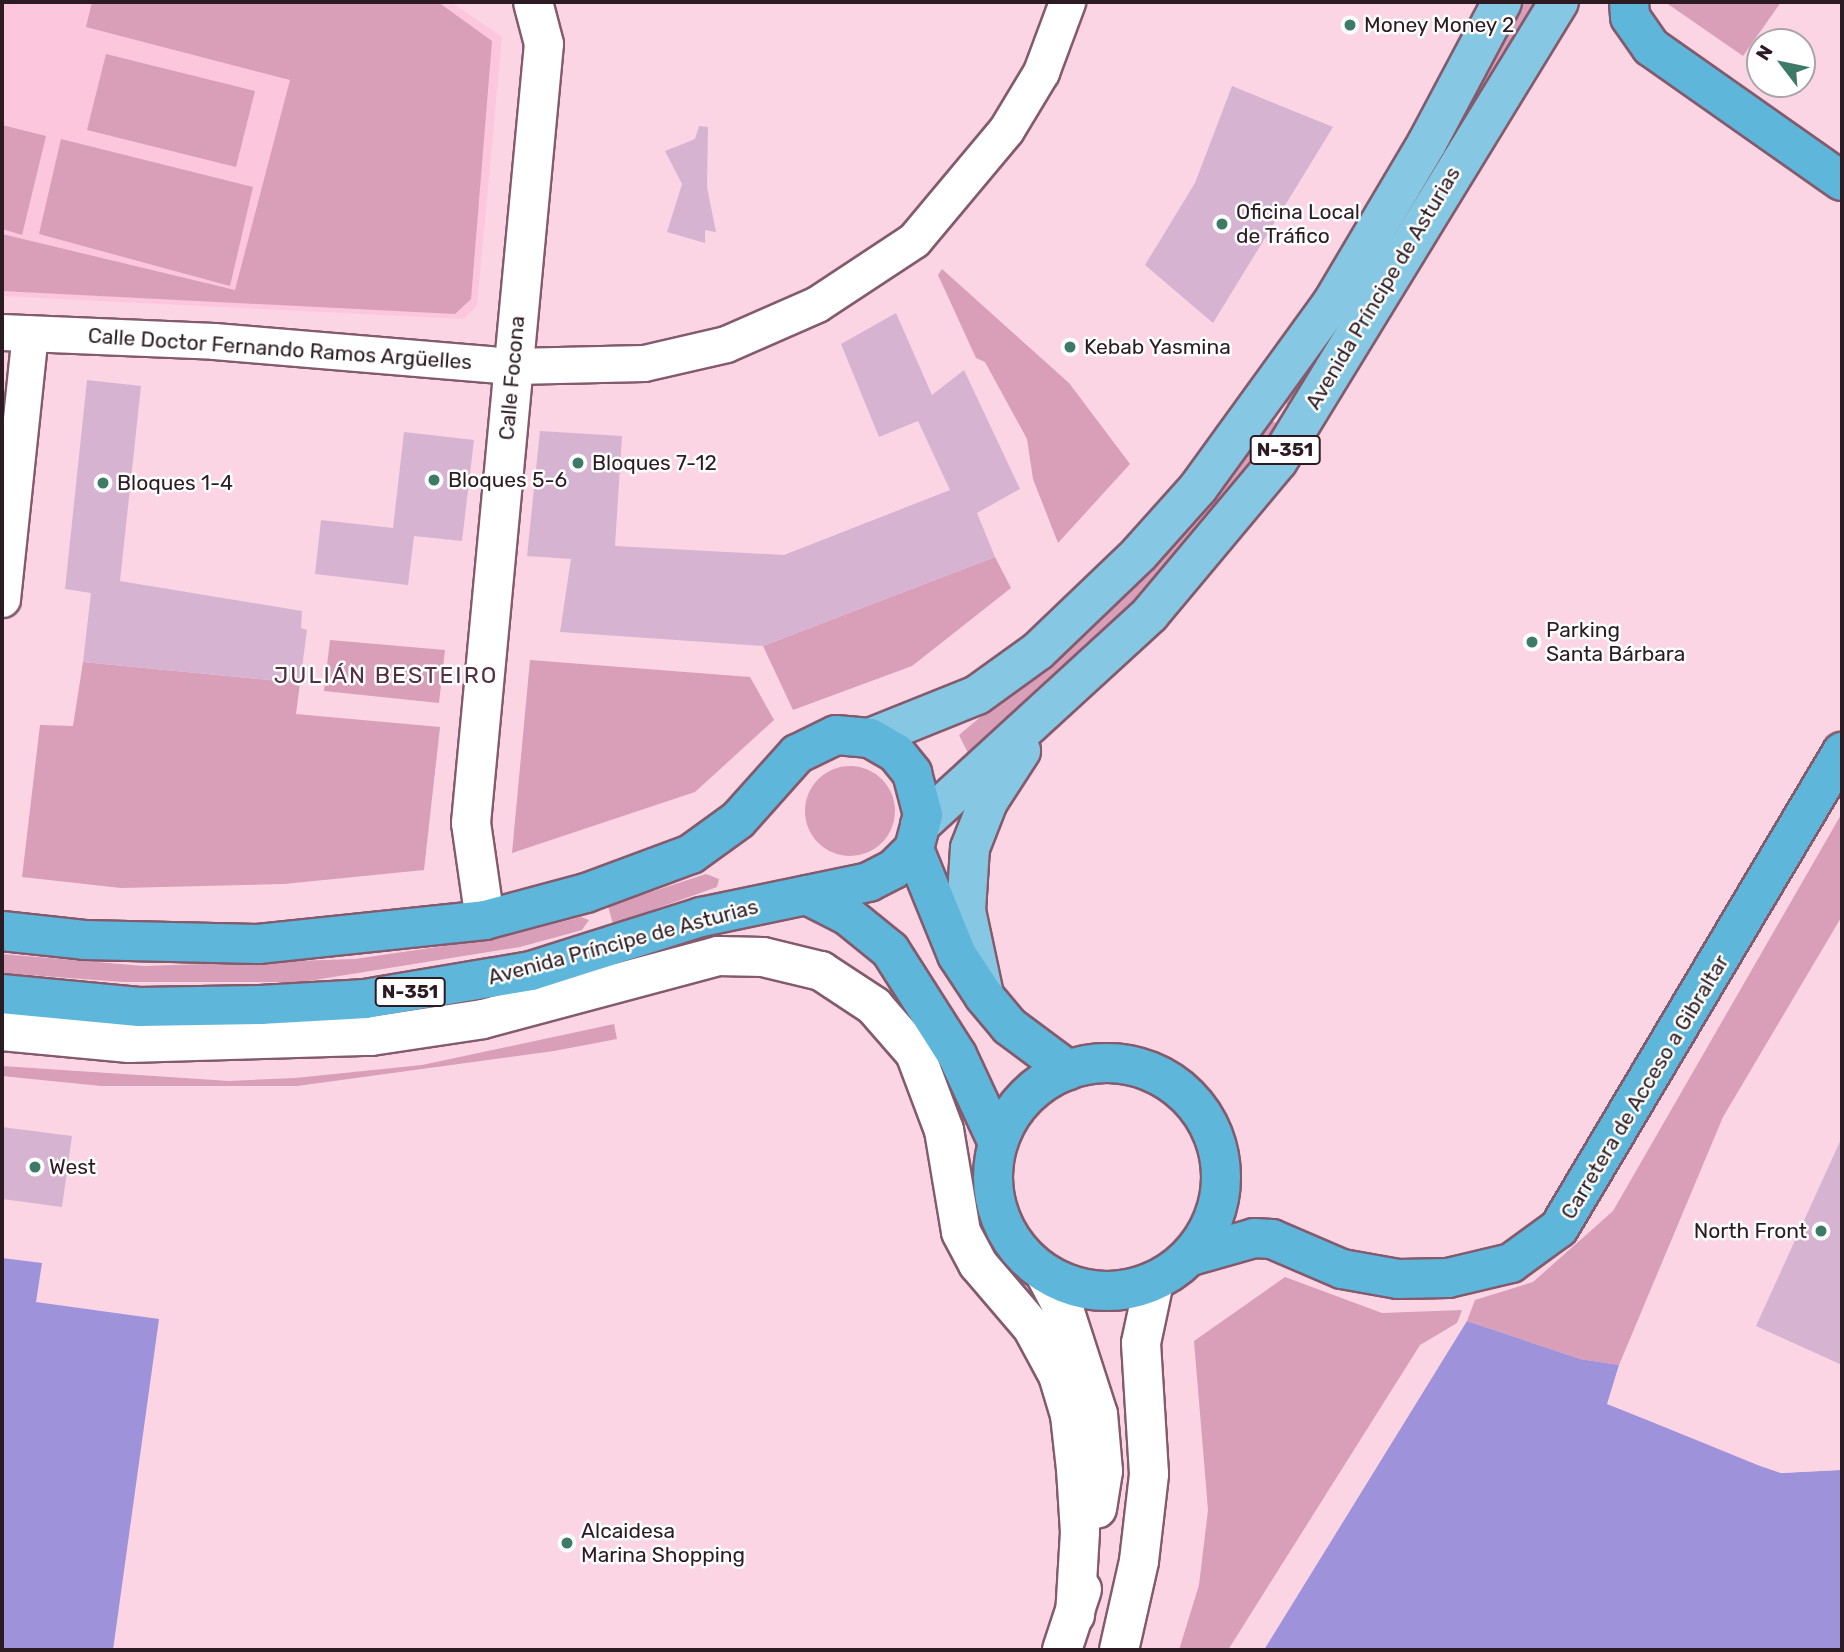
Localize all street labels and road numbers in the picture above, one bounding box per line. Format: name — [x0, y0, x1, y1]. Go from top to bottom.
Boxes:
street label: Avenida Príncipe de Asturias — [1300, 162, 1466, 414]
street label: Calle Focona — [494, 315, 530, 441]
street label: Calle Doctor Fernando Ramos Argüelles — [87, 323, 473, 375]
road number: N-351 — [1248, 435, 1322, 466]
street label: Avenida Príncipe de Asturias — [485, 894, 761, 990]
street label: Carretera de Acceso a Gibraltar — [1556, 950, 1734, 1224]
road number: N-351 — [373, 976, 447, 1008]

